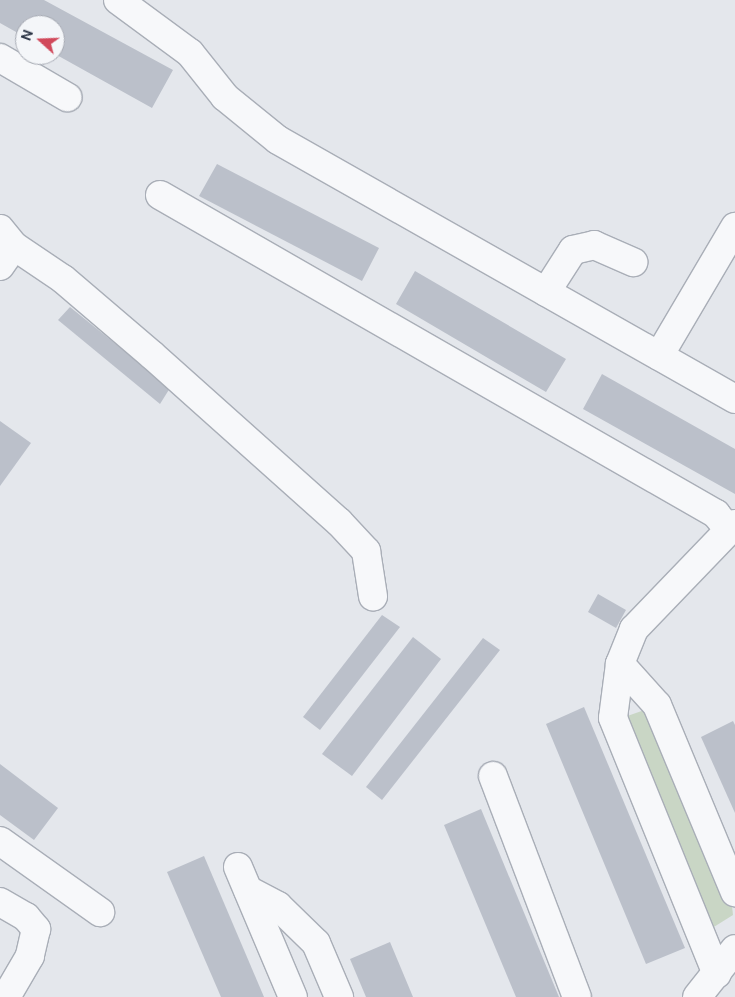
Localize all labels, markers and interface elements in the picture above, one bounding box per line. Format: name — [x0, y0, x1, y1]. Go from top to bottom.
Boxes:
north arrow — [15, 15, 65, 65]
text: N — [17, 27, 37, 43]

